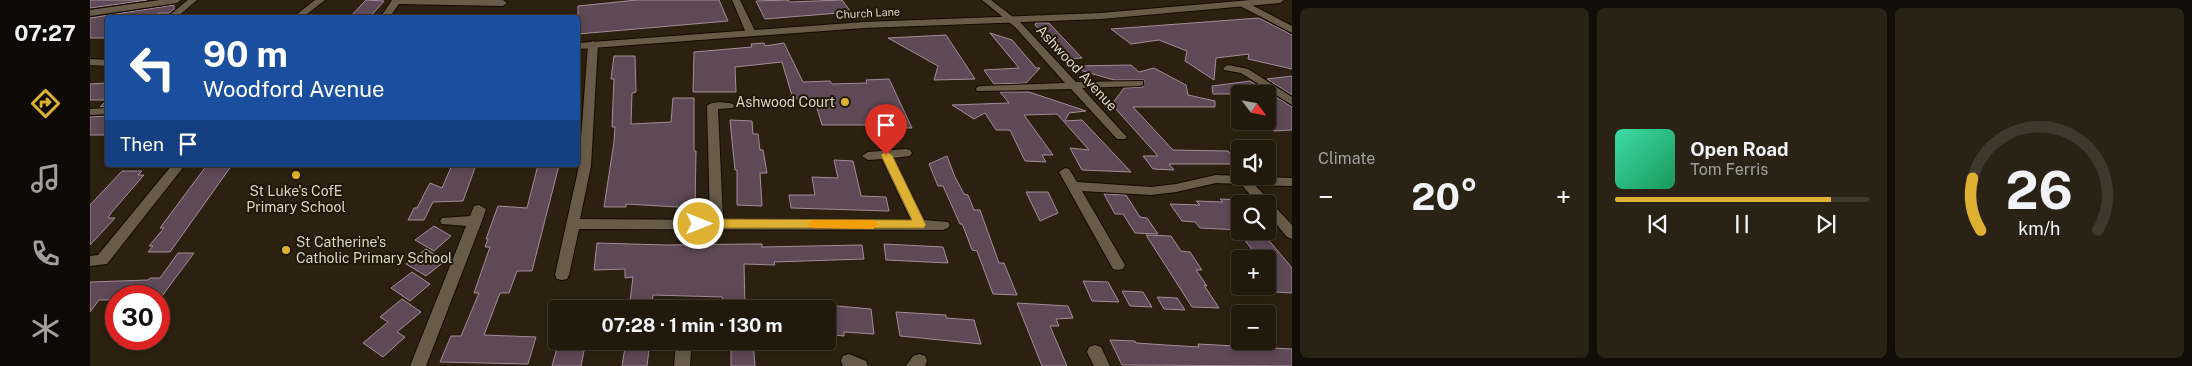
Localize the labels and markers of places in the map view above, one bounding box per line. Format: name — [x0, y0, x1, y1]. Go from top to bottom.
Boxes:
place label: Ashwood Court — [736, 94, 835, 110]
marker: Ashwood Court — [839, 96, 851, 108]
pin — [865, 104, 907, 155]
marker: St Luke's CofE Primary School — [290, 169, 302, 181]
place label: St Luke's CofE Primary School — [246, 183, 346, 215]
place label: St Catherine's Catholic Primary School — [296, 234, 452, 266]
marker: St Catherine's Catholic Primary School — [280, 244, 292, 256]

